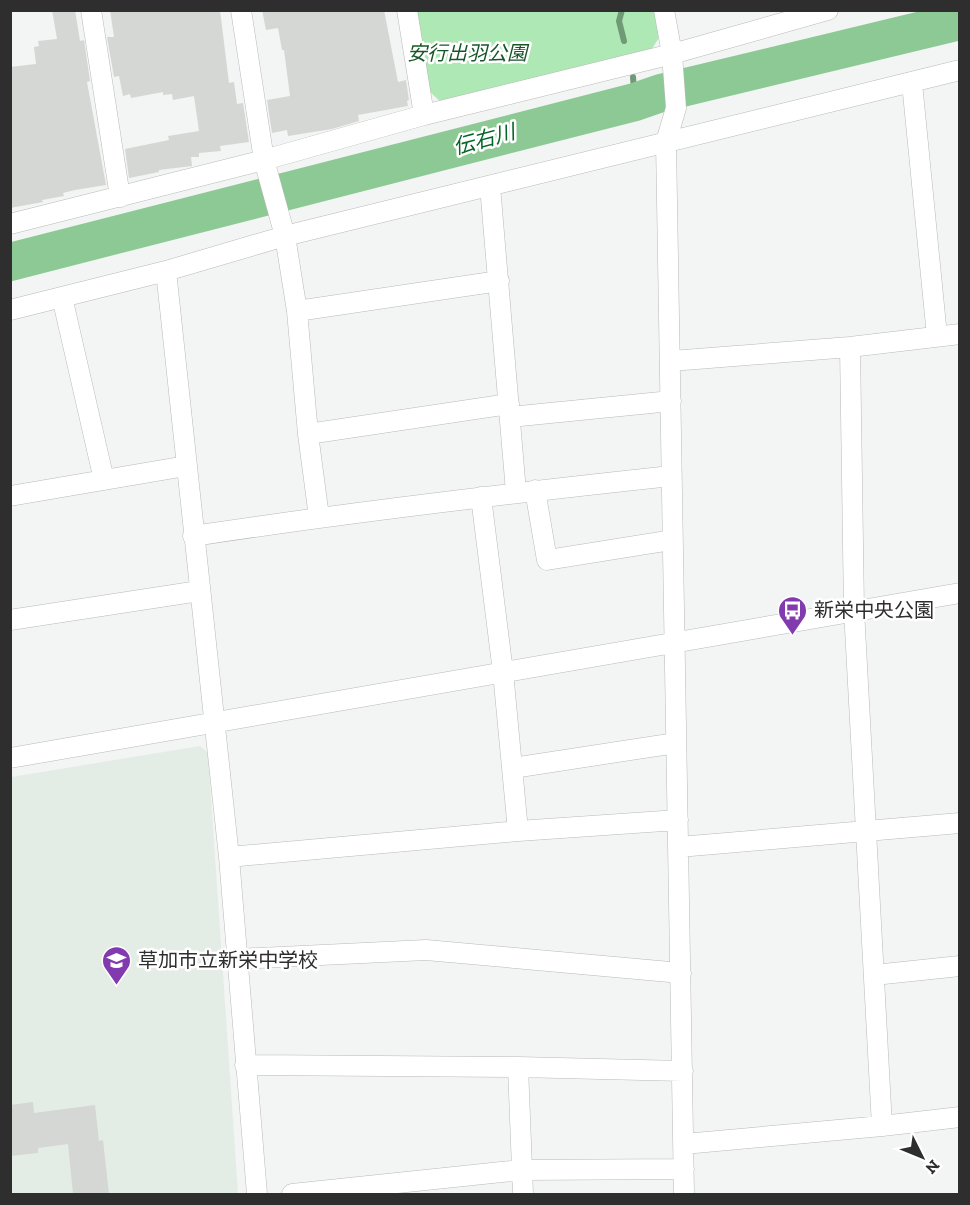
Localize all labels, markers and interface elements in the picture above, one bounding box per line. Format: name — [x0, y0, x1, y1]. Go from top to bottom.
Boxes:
park label: 安行出羽公園 — [407, 41, 530, 65]
water label: 伝右川 — [450, 118, 520, 159]
bus stop icon: 新栄中央公園 — [777, 594, 809, 636]
place label: 新栄中央公園 — [814, 598, 934, 622]
school or university icon: 草加市立新栄中学校 — [101, 944, 133, 986]
place label: 草加市立新栄中学校 — [138, 948, 318, 972]
north arrow — [892, 1127, 952, 1187]
text: N — [922, 1156, 944, 1178]

